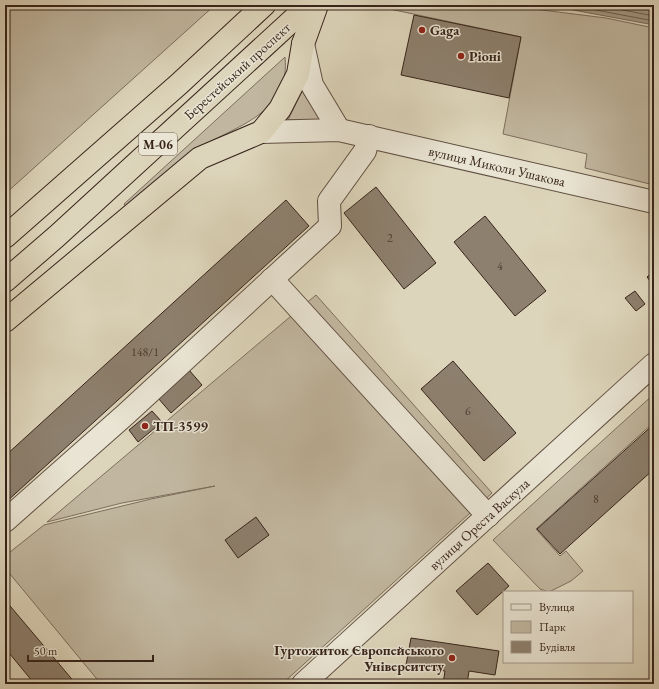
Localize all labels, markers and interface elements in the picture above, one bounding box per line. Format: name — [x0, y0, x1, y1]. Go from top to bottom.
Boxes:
street label: Берестейський проспект — [180, 18, 294, 124]
place label: Gaga — [430, 21, 460, 39]
marker: Gaga — [417, 25, 427, 35]
place label: Ріоні — [469, 47, 501, 65]
marker: Ріоні — [456, 51, 466, 61]
road number: М-06 — [139, 133, 177, 155]
street label: вулиця Миколи Ушакова — [427, 142, 567, 191]
house number: 2 — [387, 230, 393, 246]
house number: 4 — [497, 258, 503, 274]
house number: 148/1 — [131, 344, 159, 360]
house number: 6 — [465, 403, 471, 419]
place label: ТП-3599 — [153, 417, 208, 435]
marker: ТП-3599 — [140, 421, 150, 431]
street label: вулиця Ореста Васкула — [425, 474, 533, 574]
house number: 8 — [593, 491, 599, 507]
legend — [503, 591, 633, 663]
text: Вулиця — [539, 599, 575, 615]
text: Парк — [539, 619, 566, 635]
scale bar — [28, 637, 153, 663]
text: Будівля — [539, 639, 576, 655]
place label: Гуртожиток Європейського Університету — [274, 641, 444, 675]
text: 50 m — [34, 643, 58, 659]
marker: Гуртожиток Європейського Університету — [447, 653, 457, 663]

